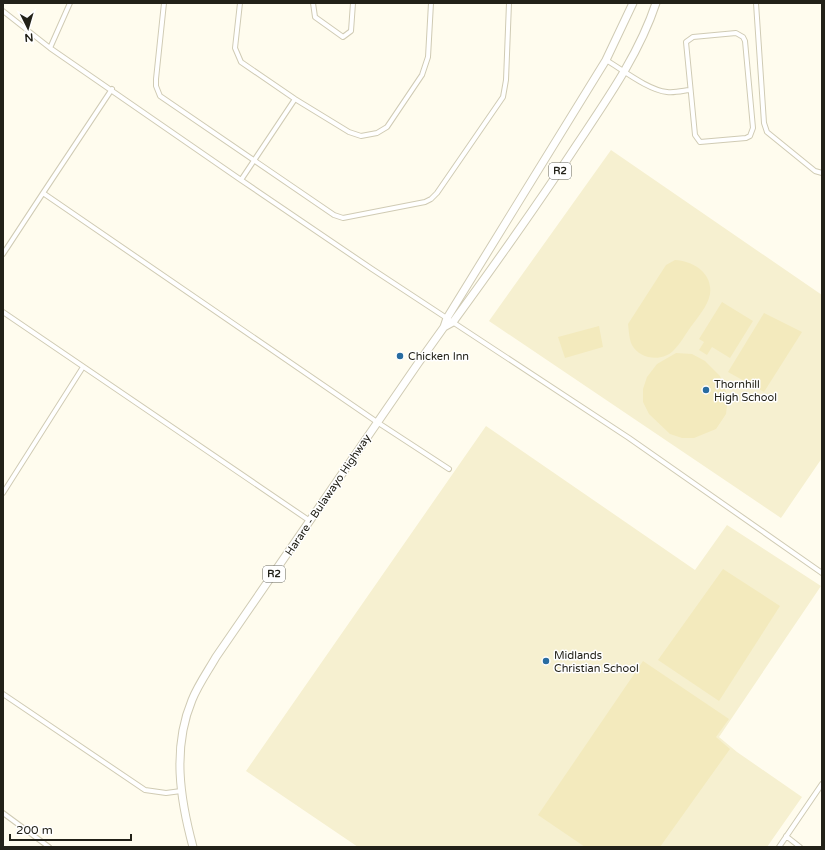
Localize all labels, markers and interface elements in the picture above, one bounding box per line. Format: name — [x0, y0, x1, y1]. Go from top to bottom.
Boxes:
north arrow — [8, 8, 48, 48]
text: N — [24, 31, 34, 44]
road number: R2 — [549, 163, 571, 179]
place label: Chicken Inn — [408, 350, 469, 363]
marker: Chicken Inn — [395, 351, 405, 361]
place label: Thornhill High School — [714, 378, 777, 404]
marker: Thornhill High School — [701, 385, 711, 395]
street label: Harare - Bulawayo Highway — [282, 432, 374, 558]
road number: R2 — [263, 566, 285, 582]
place label: Midlands Christian School — [554, 649, 639, 675]
marker: Midlands Christian School — [541, 656, 551, 666]
scale bar — [10, 816, 131, 842]
text: 200 m — [16, 823, 53, 837]

